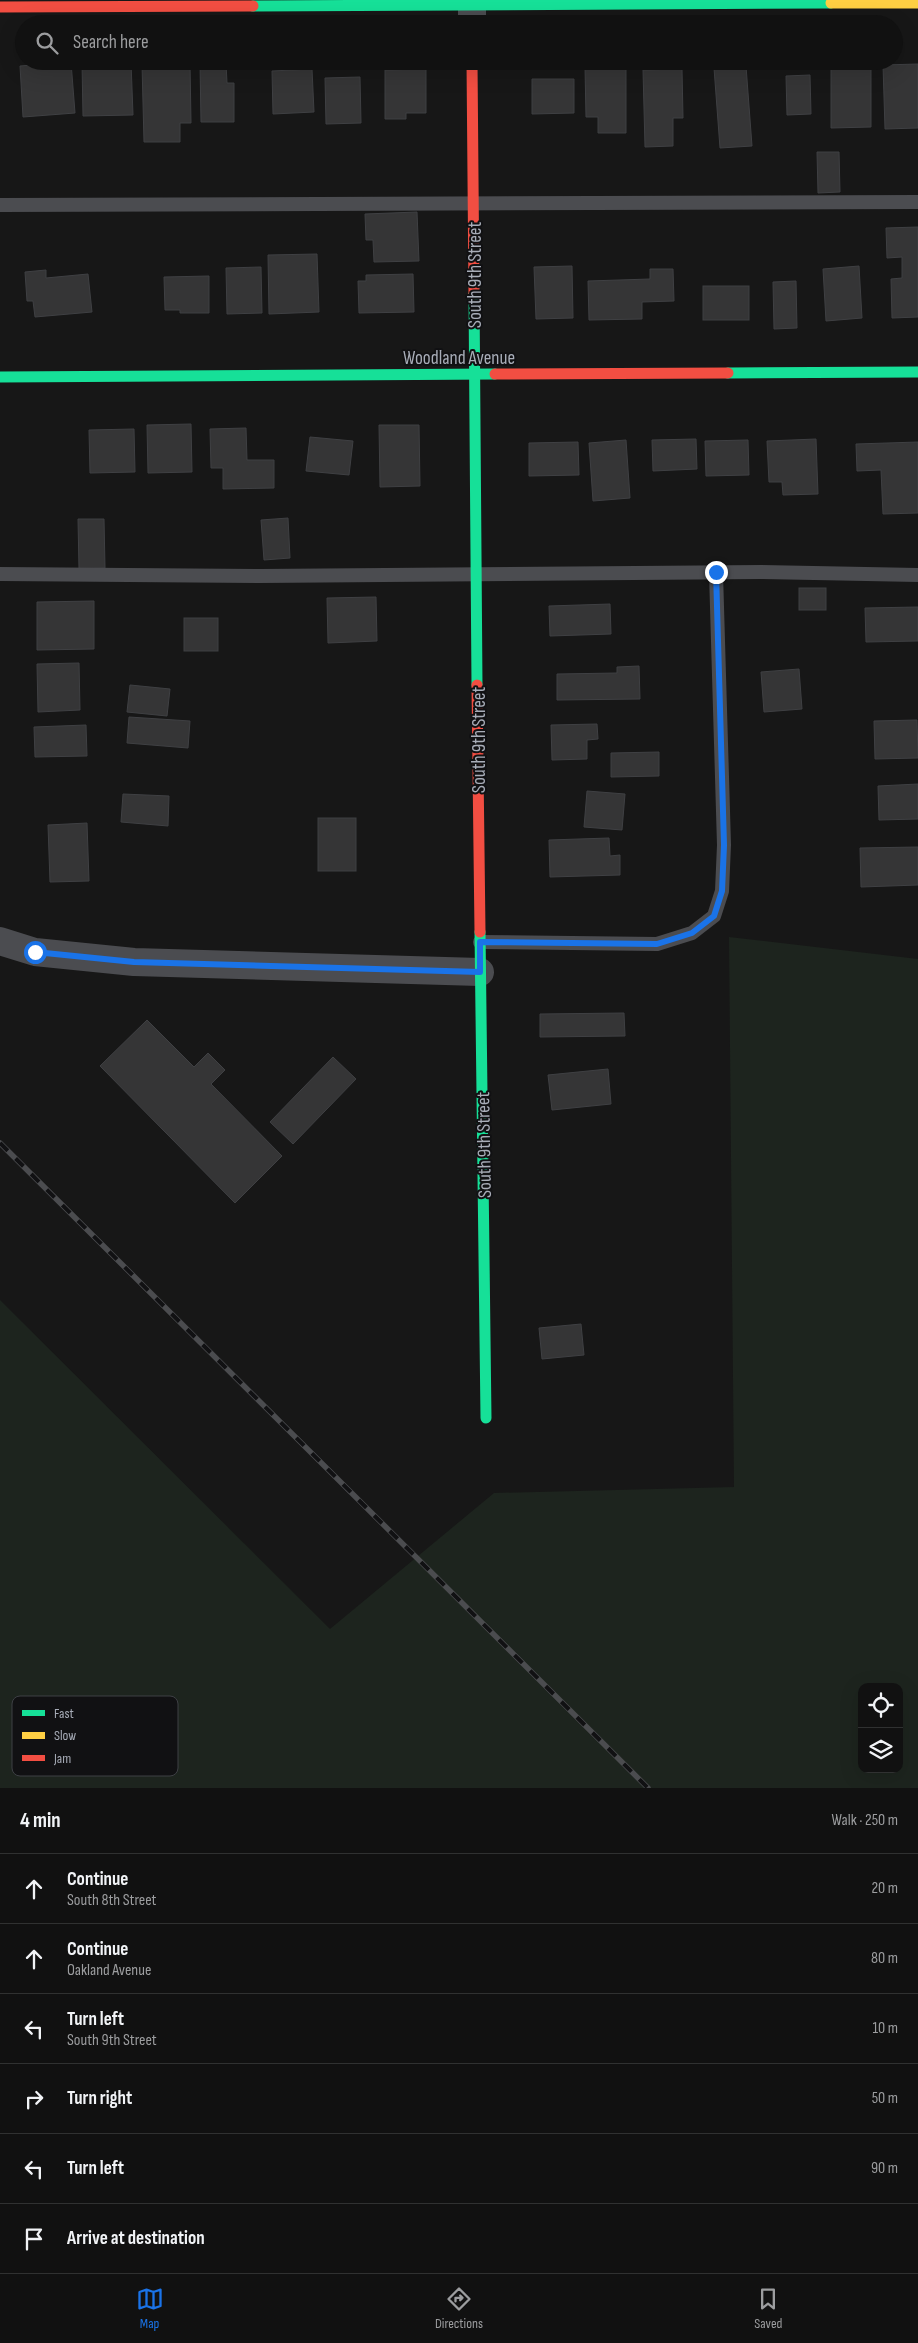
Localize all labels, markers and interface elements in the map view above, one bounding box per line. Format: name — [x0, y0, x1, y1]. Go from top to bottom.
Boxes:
search box — [15, 15, 903, 70]
icon: search — [33, 29, 61, 57]
text: Search here — [73, 31, 149, 54]
street label: South 9th Street — [464, 222, 487, 328]
street label: Woodland Avenue — [403, 347, 515, 370]
route end — [705, 561, 728, 584]
street label: South 9th Street — [468, 687, 491, 793]
route start — [24, 941, 47, 964]
street label: South 9th Street — [472, 1091, 497, 1198]
map controls — [858, 1683, 903, 1773]
button: locate — [858, 1683, 903, 1728]
legend — [12, 1696, 178, 1776]
text: Fast — [54, 1705, 74, 1722]
text: Slow — [54, 1727, 76, 1744]
button: layers — [858, 1728, 903, 1773]
text: Jam — [53, 1750, 71, 1767]
text: 4 min — [20, 1808, 61, 1833]
text: Walk · 250 m — [832, 1811, 898, 1830]
text: Continue — [67, 1868, 128, 1891]
icon: ahead — [20, 1875, 48, 1903]
text: 20 m — [871, 1879, 898, 1898]
text: South 8th Street — [67, 1891, 157, 1910]
text: Continue — [67, 1938, 128, 1961]
icon: ahead — [20, 1945, 48, 1973]
text: 80 m — [871, 1949, 898, 1968]
text: Oakland Avenue — [67, 1961, 151, 1980]
text: Turn left — [67, 2008, 124, 2031]
icon: left — [20, 2015, 48, 2043]
text: 10 m — [872, 2019, 898, 2038]
text: South 9th Street — [67, 2031, 157, 2050]
icon: right — [20, 2085, 48, 2113]
text: Turn right — [67, 2087, 132, 2110]
text: 50 m — [872, 2089, 898, 2108]
icon: left — [20, 2155, 48, 2183]
text: Turn left — [67, 2157, 124, 2180]
text: 90 m — [871, 2159, 898, 2178]
icon: arrive — [20, 2225, 48, 2253]
text: Arrive at destination — [67, 2227, 205, 2250]
tab: Map — [136, 2285, 164, 2332]
tab: Directions — [435, 2285, 483, 2332]
tab: Saved — [754, 2285, 782, 2332]

